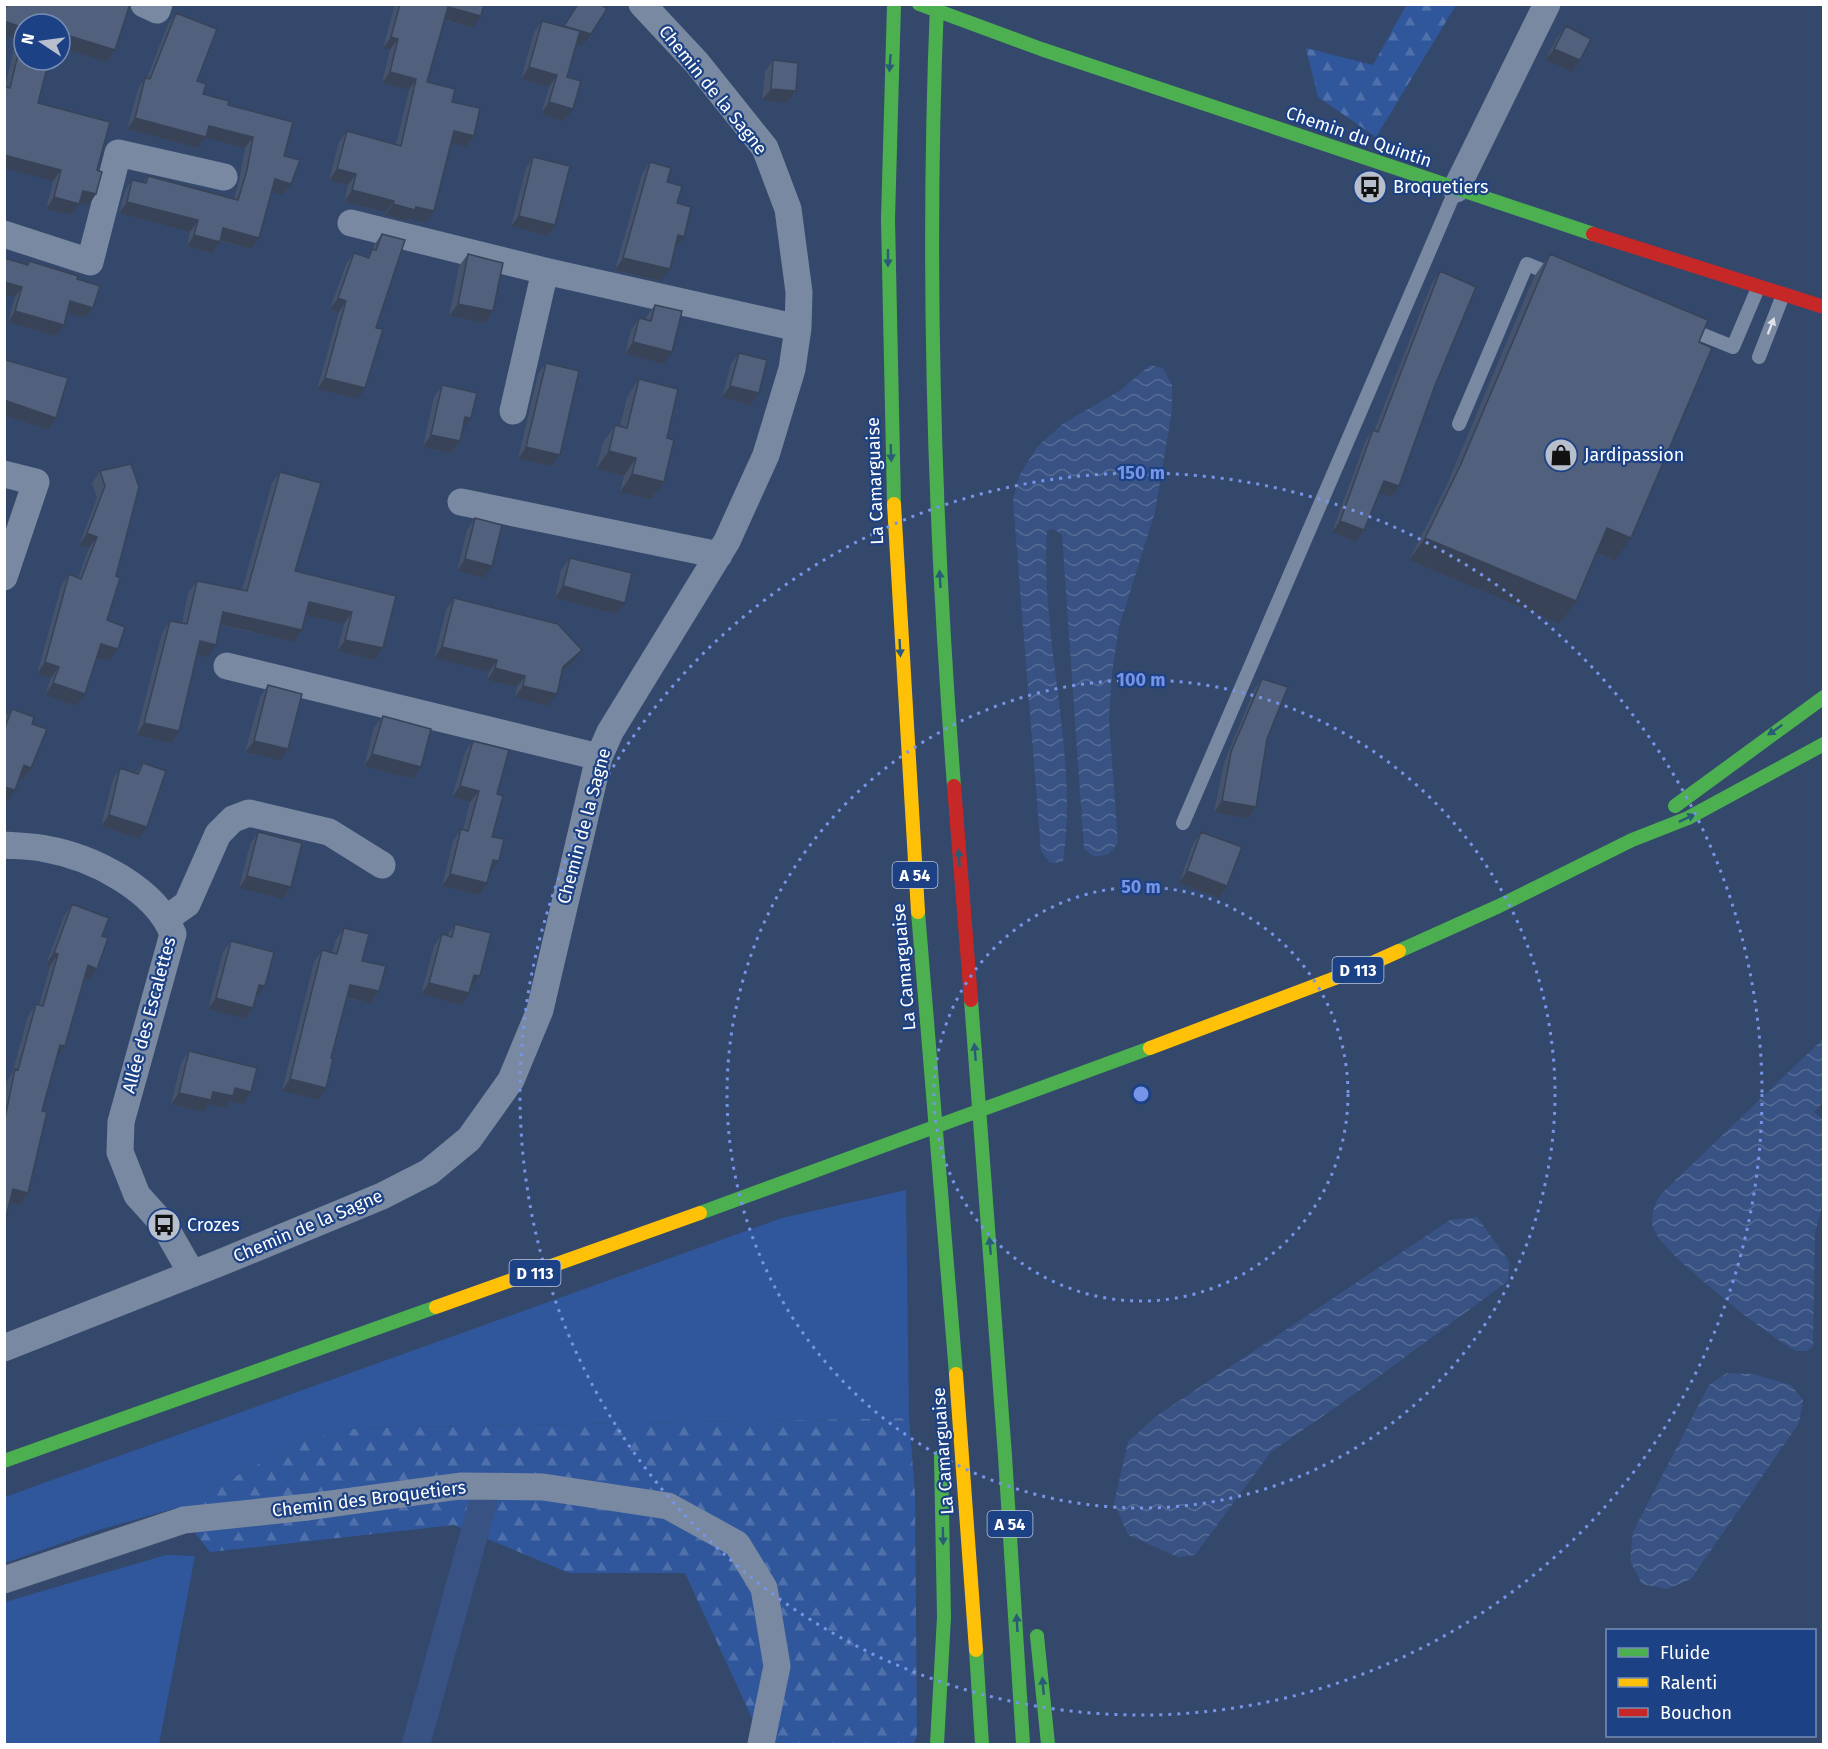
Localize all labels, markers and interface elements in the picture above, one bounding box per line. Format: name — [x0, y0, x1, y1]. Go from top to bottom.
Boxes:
north arrow — [12, 12, 72, 72]
street label: Chemin de la Sagne — [654, 21, 772, 159]
text: N — [17, 31, 38, 46]
one-way arrow — [885, 53, 895, 72]
street label: Chemin du Quintin — [1283, 102, 1435, 172]
bus stop icon: Broquetiers — [1352, 169, 1388, 205]
place label: Broquetiers — [1393, 176, 1488, 198]
one-way arrow — [883, 248, 893, 267]
one-way arrow — [1766, 317, 1776, 335]
street label: La Camarguaise — [862, 417, 888, 545]
shop icon: Jardipassion — [1543, 437, 1579, 473]
one-way arrow — [887, 443, 896, 462]
place label: Jardipassion — [1584, 444, 1684, 466]
text: 150 m — [1117, 462, 1165, 484]
one-way arrow — [935, 570, 944, 589]
one-way arrow — [895, 638, 904, 657]
text: 100 m — [1117, 669, 1165, 691]
one-way arrow — [1768, 724, 1784, 736]
street label: Chemin de la Sagne — [553, 746, 615, 906]
one-way arrow — [1678, 813, 1696, 823]
one-way arrow — [955, 848, 964, 867]
road number: A 54 — [892, 862, 938, 888]
text: 50 m — [1121, 876, 1161, 898]
street label: La Camarguaise — [887, 902, 921, 1032]
street label: Allée des Escalettes — [118, 934, 180, 1096]
road number: D 113 — [1332, 957, 1384, 983]
one-way arrow — [970, 1042, 980, 1061]
centre of rings — [1131, 1084, 1151, 1104]
street label: Chemin de la Sagne — [230, 1185, 386, 1267]
bus stop icon: Crozes — [146, 1207, 182, 1243]
place label: Crozes — [187, 1214, 240, 1236]
one-way arrow — [986, 1237, 995, 1256]
road number: D 113 — [510, 1260, 560, 1286]
street label: La Camarguaise — [928, 1387, 958, 1515]
street label: Chemin des Broquetiers — [271, 1476, 467, 1522]
road number: A 54 — [988, 1511, 1032, 1537]
one-way arrow — [938, 1527, 947, 1546]
one-way arrow — [1012, 1614, 1021, 1633]
legend — [1606, 1629, 1816, 1737]
text: Fluide — [1660, 1642, 1710, 1664]
text: Ralenti — [1660, 1672, 1717, 1694]
one-way arrow — [1038, 1677, 1048, 1696]
text: Bouchon — [1660, 1702, 1732, 1724]

